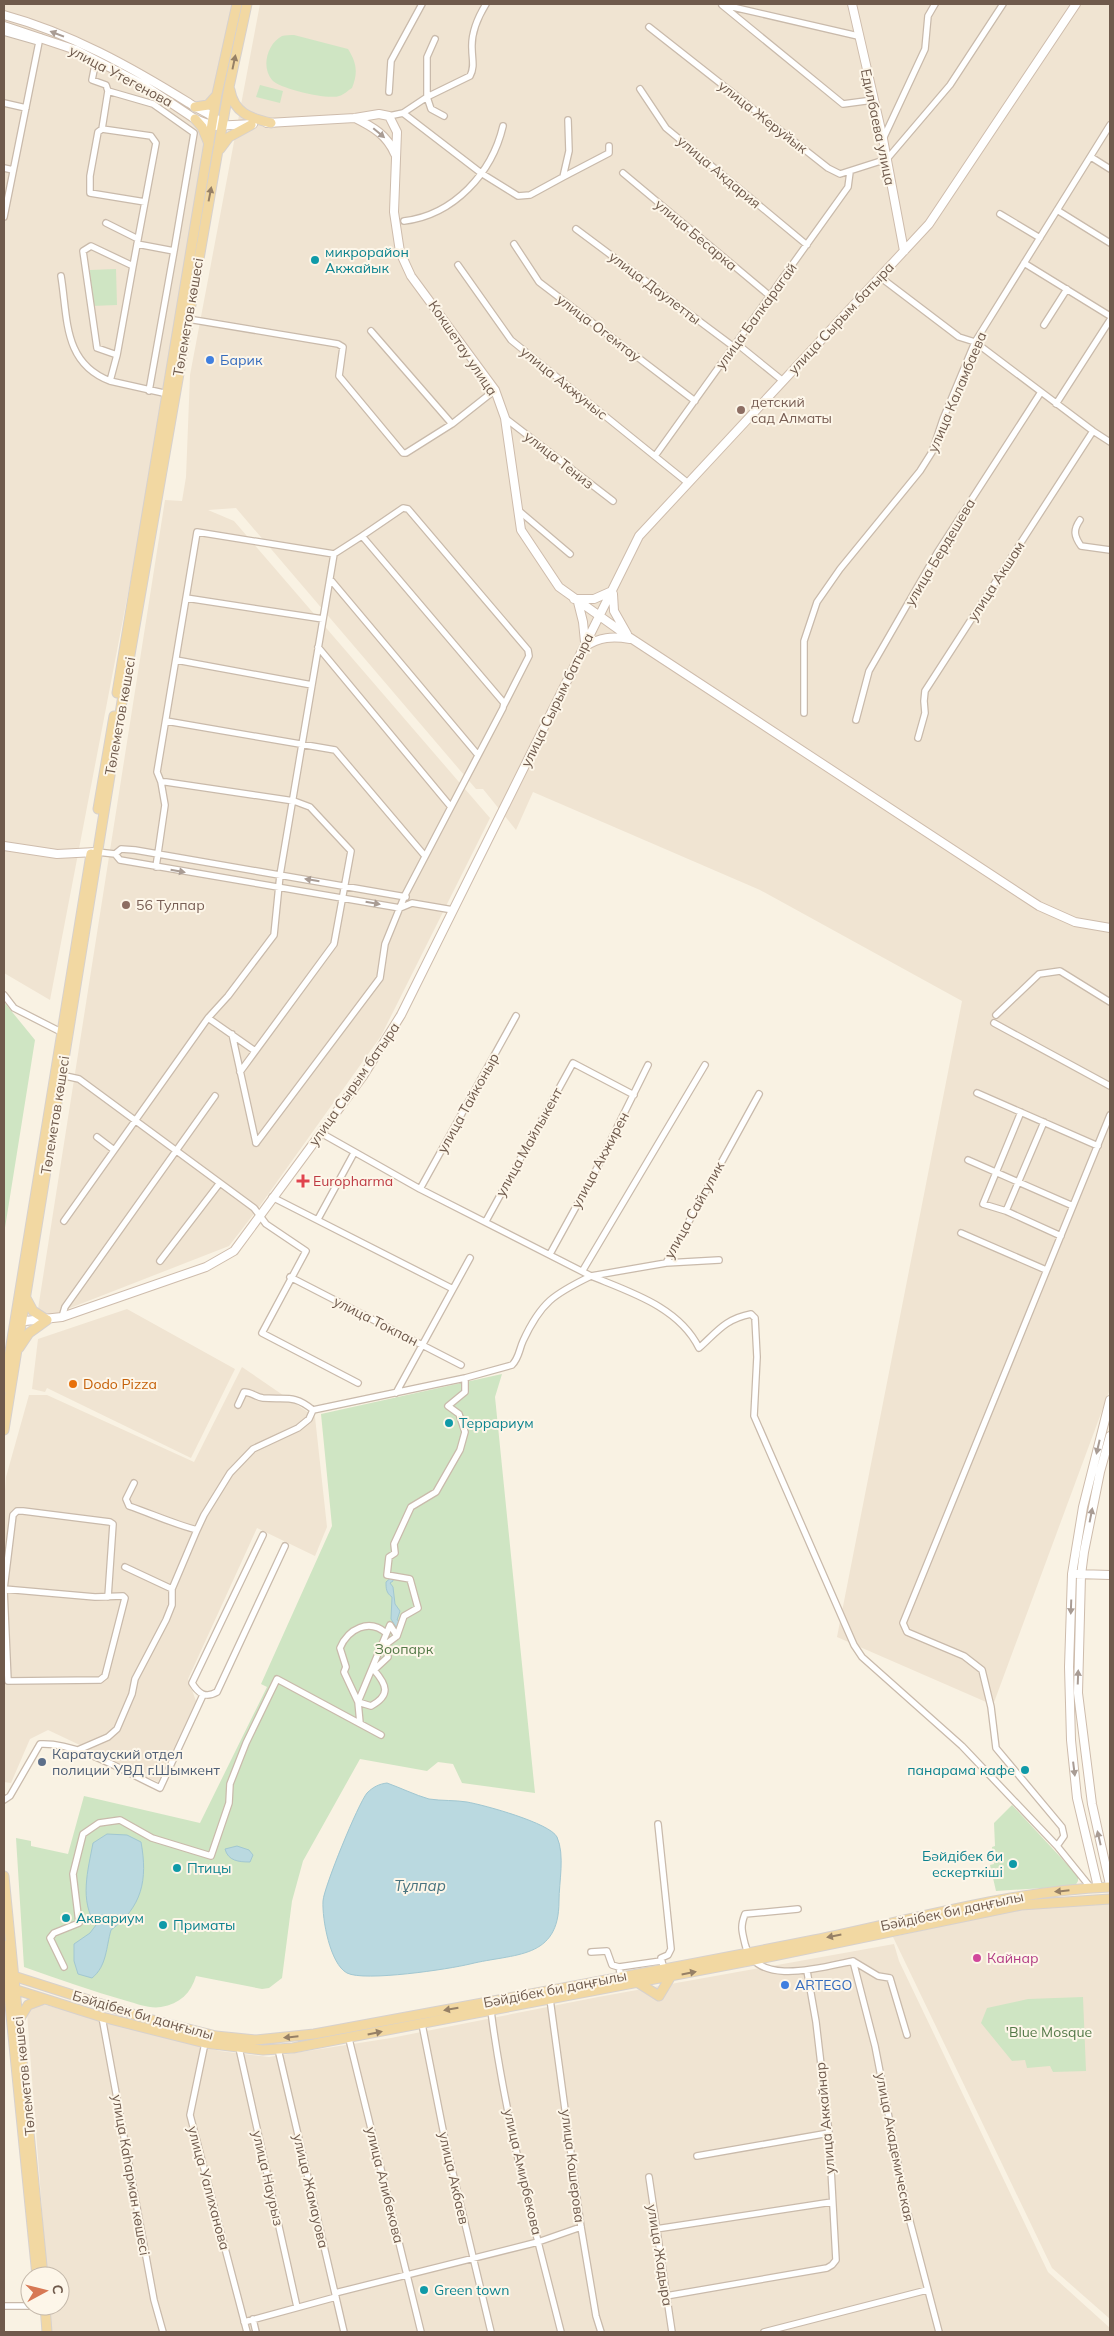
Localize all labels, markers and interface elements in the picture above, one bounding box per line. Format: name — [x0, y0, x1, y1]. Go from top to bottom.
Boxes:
one-way arrow — [49, 30, 64, 38]
street label: улица Утегенова — [66, 41, 176, 111]
one-way arrow — [230, 54, 238, 69]
street label: Едилбаева улица — [857, 67, 899, 187]
street label: улица Жеруйык — [715, 77, 812, 158]
one-way arrow — [373, 127, 385, 139]
street label: улица Акдария — [673, 132, 765, 212]
one-way arrow — [207, 185, 215, 201]
street label: улица Бесарка — [651, 195, 741, 275]
place label: микрорайон Акжайык — [325, 243, 409, 277]
street label: улица Даулетты — [605, 248, 705, 328]
marker: микрорайон Акжайык — [309, 254, 321, 266]
street label: Төлеметов көшесі — [169, 256, 207, 378]
street label: улица Сырым батыра — [784, 258, 898, 378]
street label: улица Балкарагай — [711, 259, 801, 373]
street label: улица Огемтау — [553, 290, 645, 366]
street label: Кокшетау улица — [425, 297, 501, 399]
street label: улица Каламбаева — [923, 329, 991, 455]
street label: улица Акжуныс — [517, 342, 611, 424]
place label: Барик — [220, 351, 263, 369]
marker: Барик — [204, 354, 216, 366]
place label: детский сад Алматы — [751, 393, 832, 427]
marker: детский сад Алматы — [735, 404, 747, 416]
street label: улица Тениз — [521, 427, 597, 493]
street label: улица Бердешева — [901, 495, 979, 609]
street label: улица Акшам — [963, 538, 1029, 624]
street label: улица Сырым батыра — [517, 630, 597, 770]
street label: Төлеметов көшесі — [101, 655, 139, 777]
one-way arrow — [170, 867, 186, 875]
one-way arrow — [303, 875, 319, 883]
place label: 56 Тулпар — [136, 896, 205, 914]
marker: 56 Тулпар — [120, 899, 132, 911]
one-way arrow — [365, 899, 381, 907]
street label: улица Сырым батыра — [304, 1019, 404, 1149]
street label: улица Тайконыр — [433, 1050, 503, 1156]
street label: Төлеметов көшесі — [37, 1054, 73, 1176]
street label: улица Майлыкент — [492, 1084, 567, 1200]
street label: улица Акжирен — [567, 1109, 633, 1211]
street label: улица Сайгулик — [660, 1158, 728, 1262]
place label: Europharma — [313, 1172, 393, 1190]
marker: Europharma — [297, 1175, 309, 1187]
street label: улица Токпан — [331, 1292, 421, 1350]
place label: Dodo Pizza — [83, 1375, 157, 1393]
marker: Dodo Pizza — [67, 1378, 79, 1390]
place label: Террариум — [459, 1414, 534, 1432]
marker: Террариум — [443, 1417, 455, 1429]
one-way arrow — [1093, 1440, 1101, 1455]
one-way arrow — [1088, 1507, 1096, 1523]
one-way arrow — [1066, 1599, 1074, 1615]
park label: Зоопарк — [375, 1640, 434, 1658]
one-way arrow — [1074, 1669, 1082, 1685]
place label: Каратауский отдел полиции УВД г.Шымкент — [52, 1745, 220, 1779]
marker: Каратауский отдел полиции УВД г.Шымкент — [36, 1756, 48, 1768]
place label: панарама кафе — [907, 1761, 1015, 1779]
one-way arrow — [1070, 1762, 1078, 1778]
marker: панарама кафе — [1019, 1764, 1031, 1776]
one-way arrow — [1095, 1830, 1103, 1845]
place label: Бәйдібек би ескерткіші — [922, 1847, 1003, 1881]
marker: Бәйдібек би ескерткіші — [1007, 1858, 1019, 1870]
place label: Птицы — [187, 1859, 231, 1877]
marker: Птицы — [171, 1862, 183, 1874]
water label: Тұлпар — [394, 1876, 446, 1895]
street label: Бәйдібек би даңғылы — [879, 1887, 1025, 1935]
one-way arrow — [1053, 1887, 1069, 1895]
place label: Аквариум — [76, 1909, 144, 1927]
marker: Аквариум — [60, 1912, 72, 1924]
place label: Приматы — [173, 1916, 235, 1934]
marker: Приматы — [157, 1919, 169, 1931]
one-way arrow — [826, 1932, 841, 1940]
place label: Кайнар — [987, 1949, 1039, 1967]
marker: Кайнар — [971, 1952, 983, 1964]
street label: Бәйдібек би даңғылы — [482, 1966, 628, 2012]
one-way arrow — [682, 1968, 698, 1976]
place label: ARTEGO — [795, 1976, 852, 1994]
marker: ARTEGO — [779, 1979, 791, 1991]
street label: Бәйдібек би даңғылы — [70, 1986, 216, 2044]
one-way arrow — [443, 2005, 458, 2013]
street label: Төлеметов көшесі — [9, 2015, 39, 2137]
park label: 'Blue Mosque — [1006, 2023, 1092, 2041]
one-way arrow — [368, 2029, 384, 2037]
one-way arrow — [282, 2033, 298, 2041]
street label: улица Аккайнар — [811, 2061, 839, 2175]
street label: улица Академическая — [872, 2071, 918, 2223]
street label: улица Каһарман көшесі — [108, 2093, 154, 2257]
street label: улица Амирбекова — [500, 2107, 546, 2237]
street label: улица Кошерова — [557, 2108, 589, 2224]
street label: улица Уалиханова — [184, 2124, 234, 2252]
street label: улица Алибекова — [362, 2125, 408, 2245]
street label: улица Наурыз — [248, 2129, 288, 2227]
street label: улица Акбаев — [435, 2130, 473, 2226]
street label: улица Жамауова — [289, 2132, 333, 2250]
street label: улица Жадыра — [643, 2203, 677, 2307]
north arrow — [20, 2266, 70, 2316]
place label: Green town — [434, 2281, 509, 2299]
text: С — [48, 2284, 67, 2295]
marker: Green town — [418, 2284, 430, 2296]

